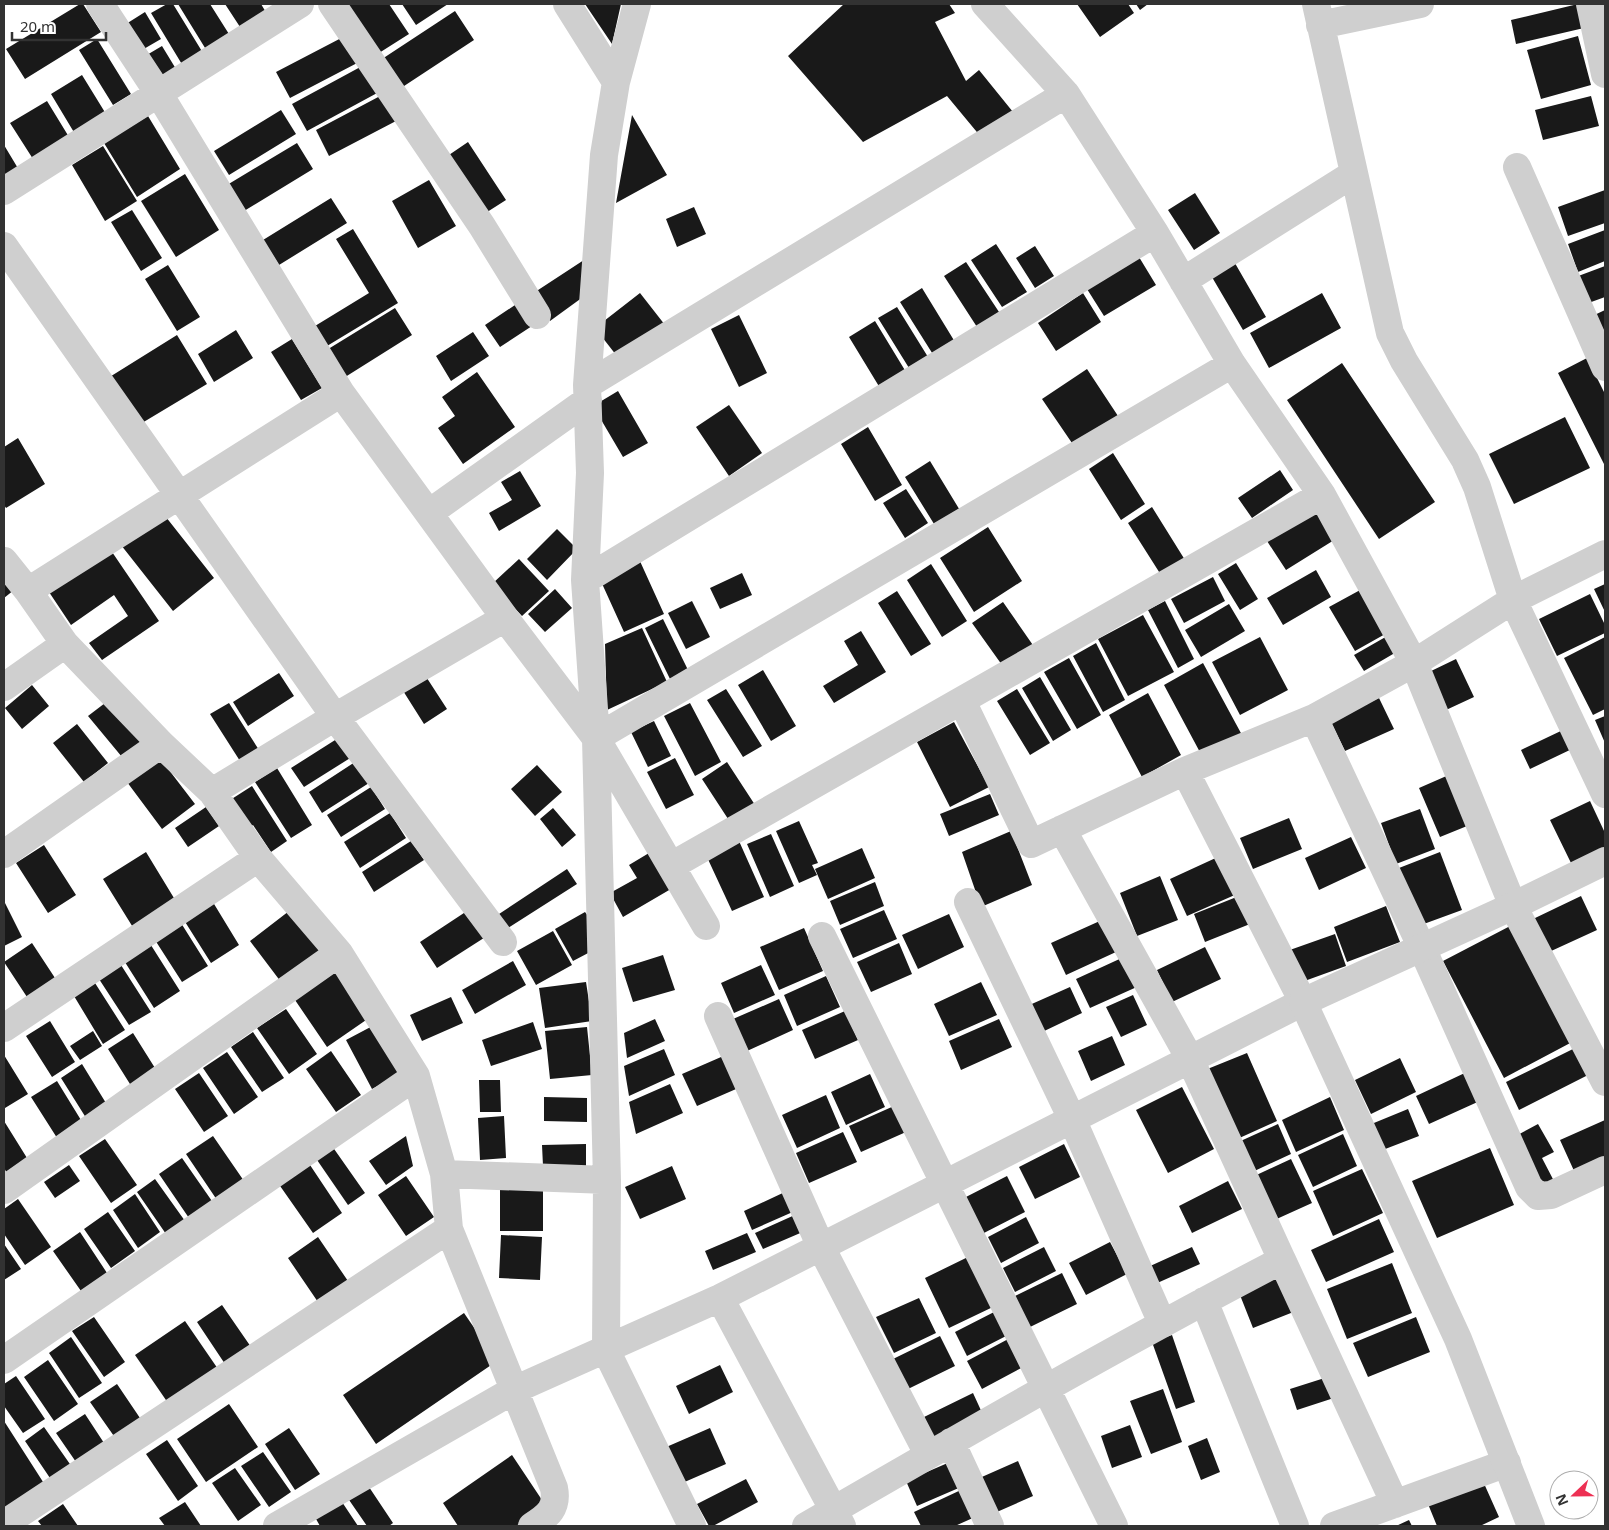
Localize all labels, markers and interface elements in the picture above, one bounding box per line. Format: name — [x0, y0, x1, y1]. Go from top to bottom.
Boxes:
scale bar — [12, 10, 106, 42]
text: 20 m — [20, 16, 55, 36]
north arrow — [1549, 1470, 1599, 1520]
text: N — [1551, 1491, 1572, 1509]

